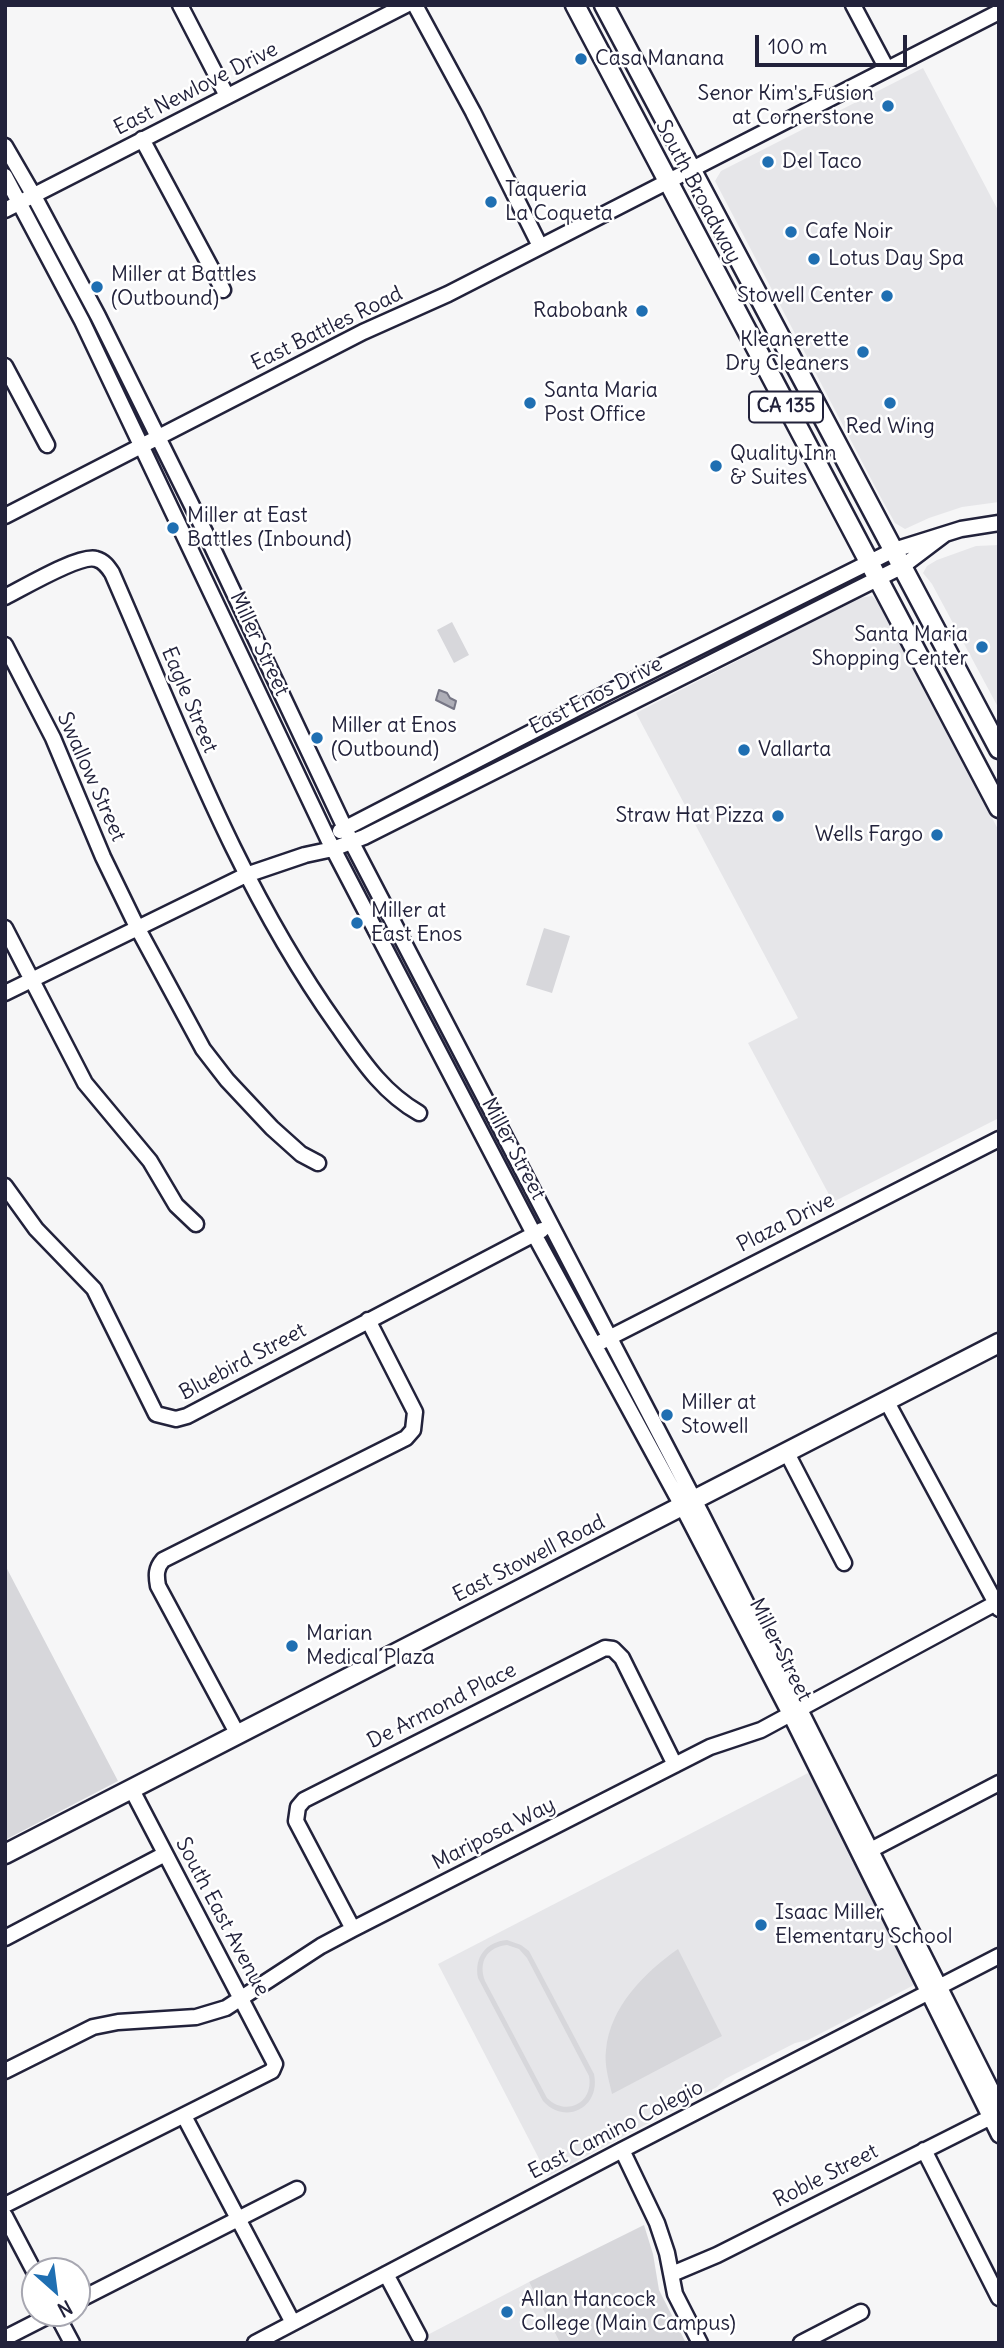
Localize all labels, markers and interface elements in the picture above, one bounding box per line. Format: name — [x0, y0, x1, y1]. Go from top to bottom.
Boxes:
scale bar — [759, 21, 911, 65]
text: 100 m — [768, 33, 827, 60]
street label: East Newlove Drive — [110, 37, 282, 141]
place label: Casa Manana — [595, 46, 724, 72]
marker: Casa Manana — [573, 51, 589, 67]
place label: Senor Kim's Fusion at Cornerstone — [698, 81, 874, 131]
marker: Senor Kim's Fusion at Cornerstone — [880, 98, 896, 114]
street label: South Broadway — [650, 116, 746, 268]
place label: Del Taco — [782, 149, 862, 175]
marker: Del Taco — [760, 154, 776, 170]
place label: Taqueria La Coqueta — [505, 177, 613, 227]
marker: Taqueria La Coqueta — [483, 194, 499, 210]
place label: Cafe Noir — [805, 219, 893, 245]
marker: Cafe Noir — [783, 224, 799, 240]
place label: Lotus Day Spa — [828, 246, 964, 272]
marker: Lotus Day Spa — [806, 251, 822, 267]
place label: Miller at Battles (Outbound) — [111, 262, 256, 312]
marker: Miller at Battles (Outbound) — [89, 279, 105, 295]
street label: East Battles Road — [247, 281, 407, 377]
place label: Stowell Center — [737, 283, 873, 309]
marker: Stowell Center — [879, 288, 895, 304]
place label: Rabobank — [533, 298, 628, 324]
marker: Rabobank — [634, 303, 650, 319]
place label: Kleanerette Dry Cleaners — [725, 327, 849, 377]
marker: Kleanerette Dry Cleaners — [855, 344, 871, 360]
place label: Santa Maria Post Office — [544, 378, 658, 428]
road number: CA 135 — [749, 392, 823, 422]
marker: Santa Maria Post Office — [522, 395, 538, 411]
marker: Red Wing — [882, 395, 898, 411]
place label: Red Wing — [845, 414, 935, 440]
place label: Quality Inn & Suites — [730, 441, 837, 491]
marker: Quality Inn & Suites — [708, 458, 724, 474]
place label: Miller at East Battles (Inbound) — [187, 503, 352, 553]
marker: Miller at East Battles (Inbound) — [165, 520, 181, 536]
street label: Miller Street — [224, 588, 294, 700]
place label: Santa Maria Shopping Center — [812, 622, 968, 672]
marker: Santa Maria Shopping Center — [974, 639, 990, 655]
street label: Eagle Street — [155, 643, 223, 757]
street label: East Enos Drive — [525, 652, 667, 740]
street label: Swallow Street — [51, 709, 131, 845]
place label: Miller at Enos (Outbound) — [331, 713, 457, 763]
marker: Miller at Enos (Outbound) — [309, 730, 325, 746]
place label: Vallarta — [758, 737, 831, 763]
marker: Vallarta — [736, 742, 752, 758]
place label: Straw Hat Pizza — [615, 803, 764, 829]
marker: Straw Hat Pizza — [770, 808, 786, 824]
place label: Wells Fargo — [815, 822, 923, 848]
marker: Wells Fargo — [929, 827, 945, 843]
place label: Miller at East Enos — [371, 898, 462, 948]
marker: Miller at East Enos — [349, 915, 365, 931]
street label: Miller Street — [476, 1094, 550, 1204]
street label: Plaza Drive — [733, 1188, 839, 1258]
street label: Bluebird Street — [175, 1318, 311, 1406]
place label: Miller at Stowell — [681, 1390, 756, 1440]
marker: Miller at Stowell — [659, 1407, 675, 1423]
street label: East Stowell Road — [449, 1510, 609, 1608]
street label: Miller Street — [743, 1594, 817, 1706]
place label: Marian Medical Plaza — [306, 1621, 435, 1671]
marker: Marian Medical Plaza — [284, 1638, 300, 1654]
street label: De Armond Place — [363, 1658, 521, 1754]
street label: Mariposa Way — [428, 1792, 560, 1876]
street label: South East Avenue — [170, 1833, 274, 2001]
place label: Isaac Miller Elementary School — [775, 1900, 952, 1950]
marker: Isaac Miller Elementary School — [753, 1917, 769, 1933]
street label: East Camino Colegio — [524, 2075, 708, 2185]
street label: Roble Street — [770, 2139, 882, 2213]
north arrow — [21, 2257, 91, 2327]
place label: Allan Hancock College (Main Campus) — [521, 2287, 736, 2337]
text: N — [53, 2295, 76, 2322]
marker: Allan Hancock College (Main Campus) — [499, 2304, 515, 2320]

